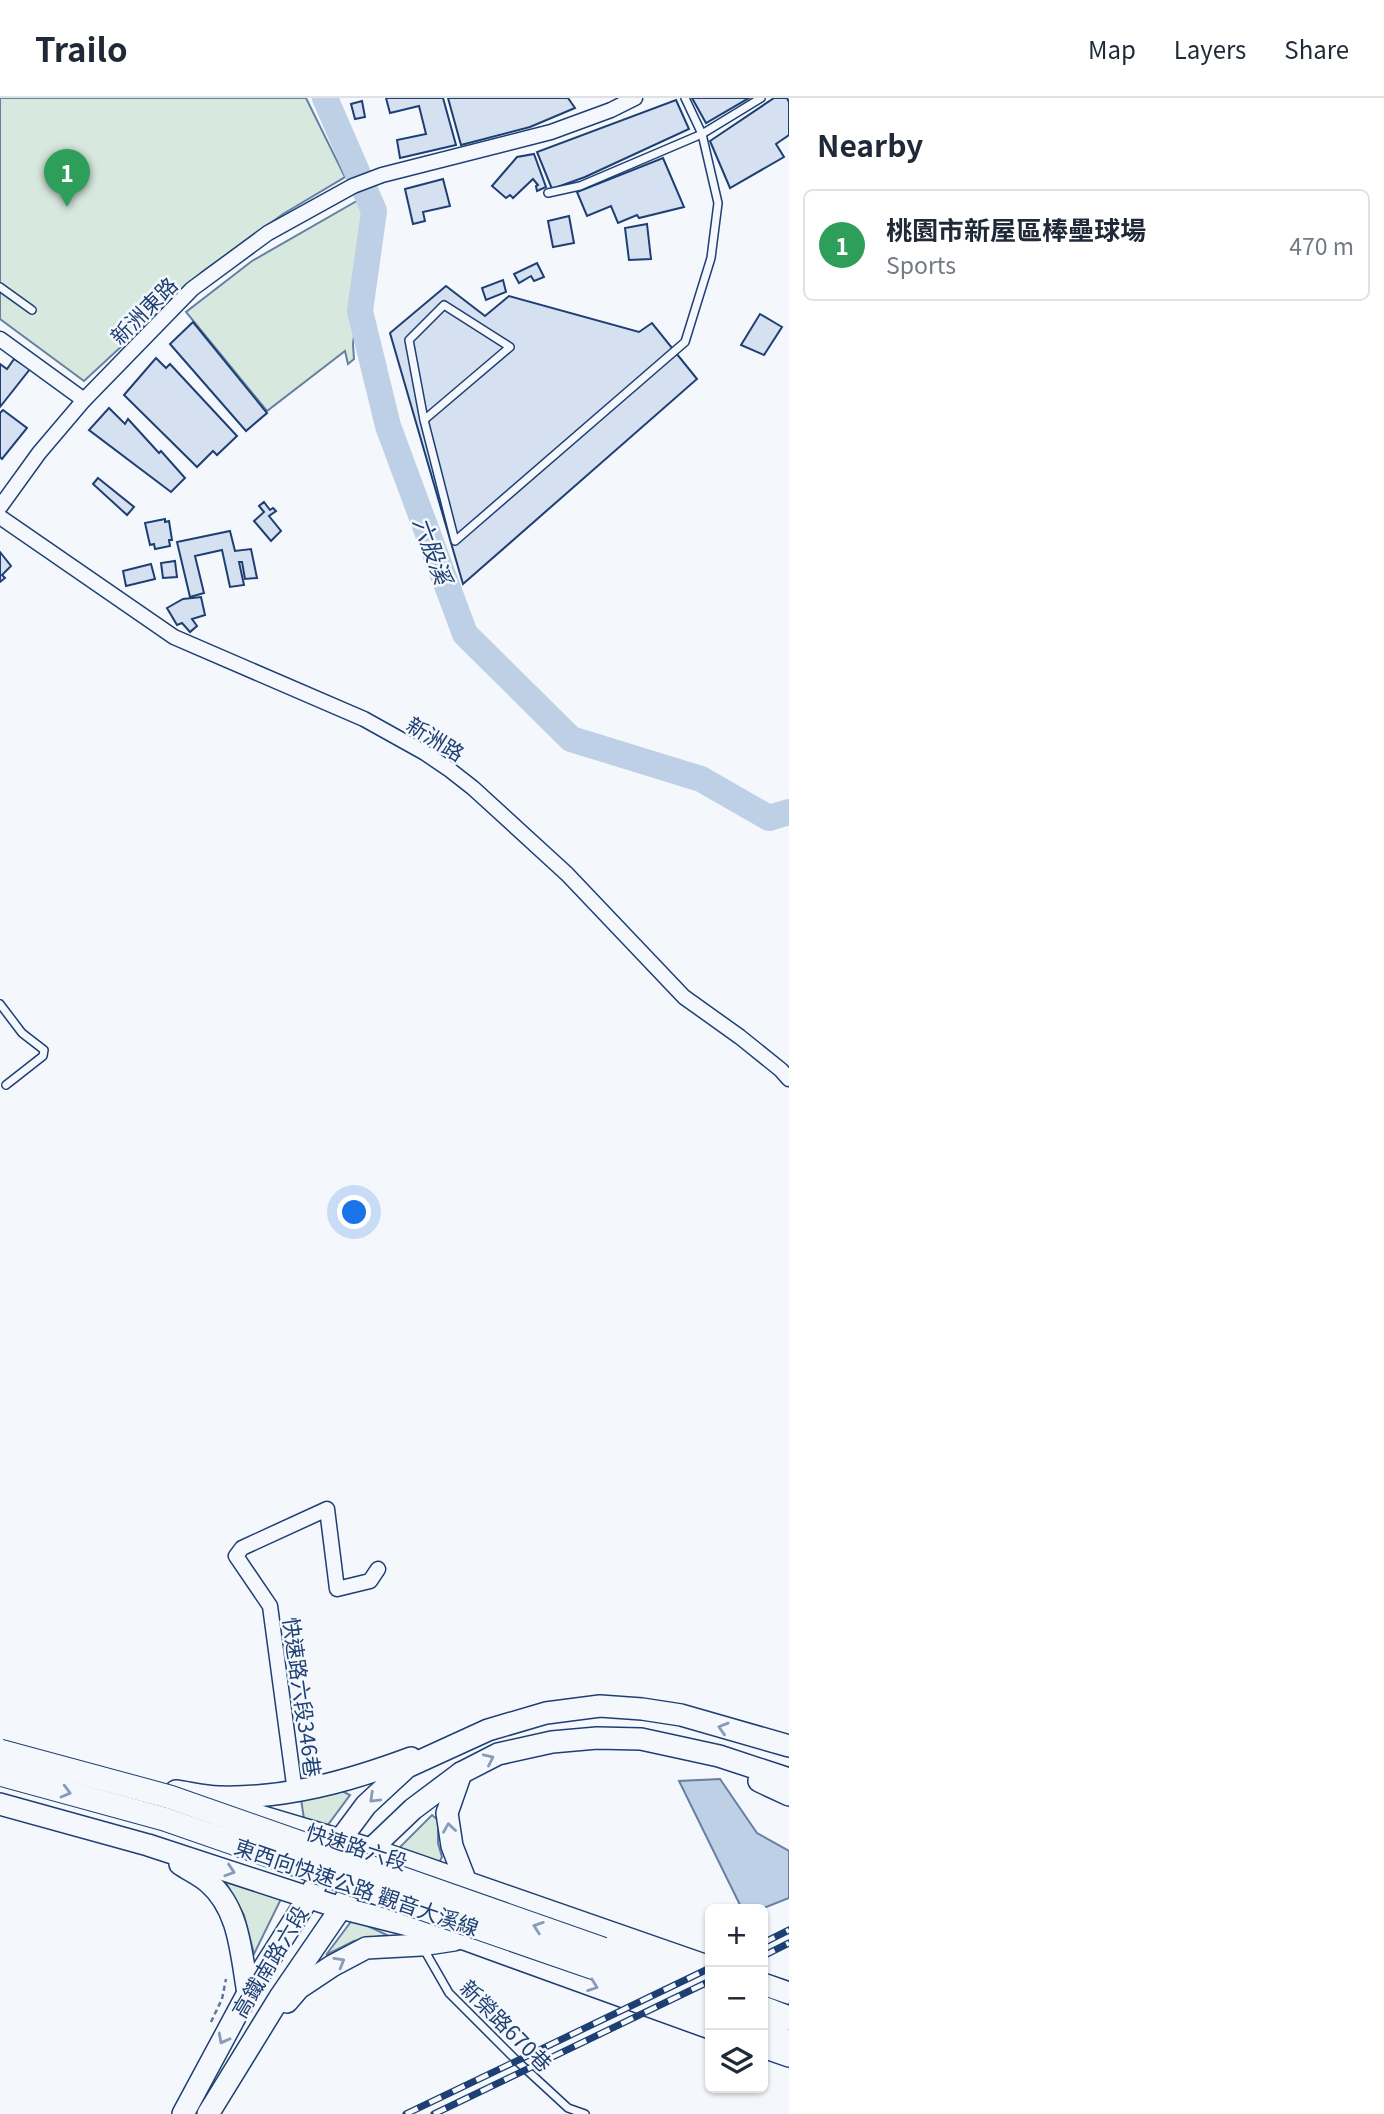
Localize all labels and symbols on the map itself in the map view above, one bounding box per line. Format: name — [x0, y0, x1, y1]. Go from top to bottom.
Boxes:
pin: 1 — [44, 149, 90, 207]
street label: 新洲東路 — [103, 270, 183, 350]
water label: 六股溪 — [406, 512, 463, 591]
street label: 新洲路 — [401, 709, 471, 767]
your location — [337, 1195, 371, 1229]
street label: 快速路六段346巷 — [277, 1615, 329, 1779]
one-way arrow — [718, 1721, 730, 1736]
one-way arrow — [482, 1753, 494, 1767]
one-way arrow — [60, 1784, 72, 1798]
one-way arrow — [370, 1789, 383, 1802]
street label: 快速路六段 — [302, 1816, 412, 1876]
one-way arrow — [442, 1822, 457, 1833]
street label: 東西向快速公路 觀音大溪線 — [231, 1830, 483, 1942]
one-way arrow — [224, 1863, 236, 1878]
street label: 高鐵南路六段 — [224, 1899, 314, 2023]
one-way arrow — [533, 1921, 545, 1935]
one-way arrow — [332, 1957, 345, 1970]
street label: 新榮路670巷 — [454, 1972, 560, 2078]
one-way arrow — [587, 1978, 599, 1992]
one-way arrow — [218, 2032, 231, 2044]

